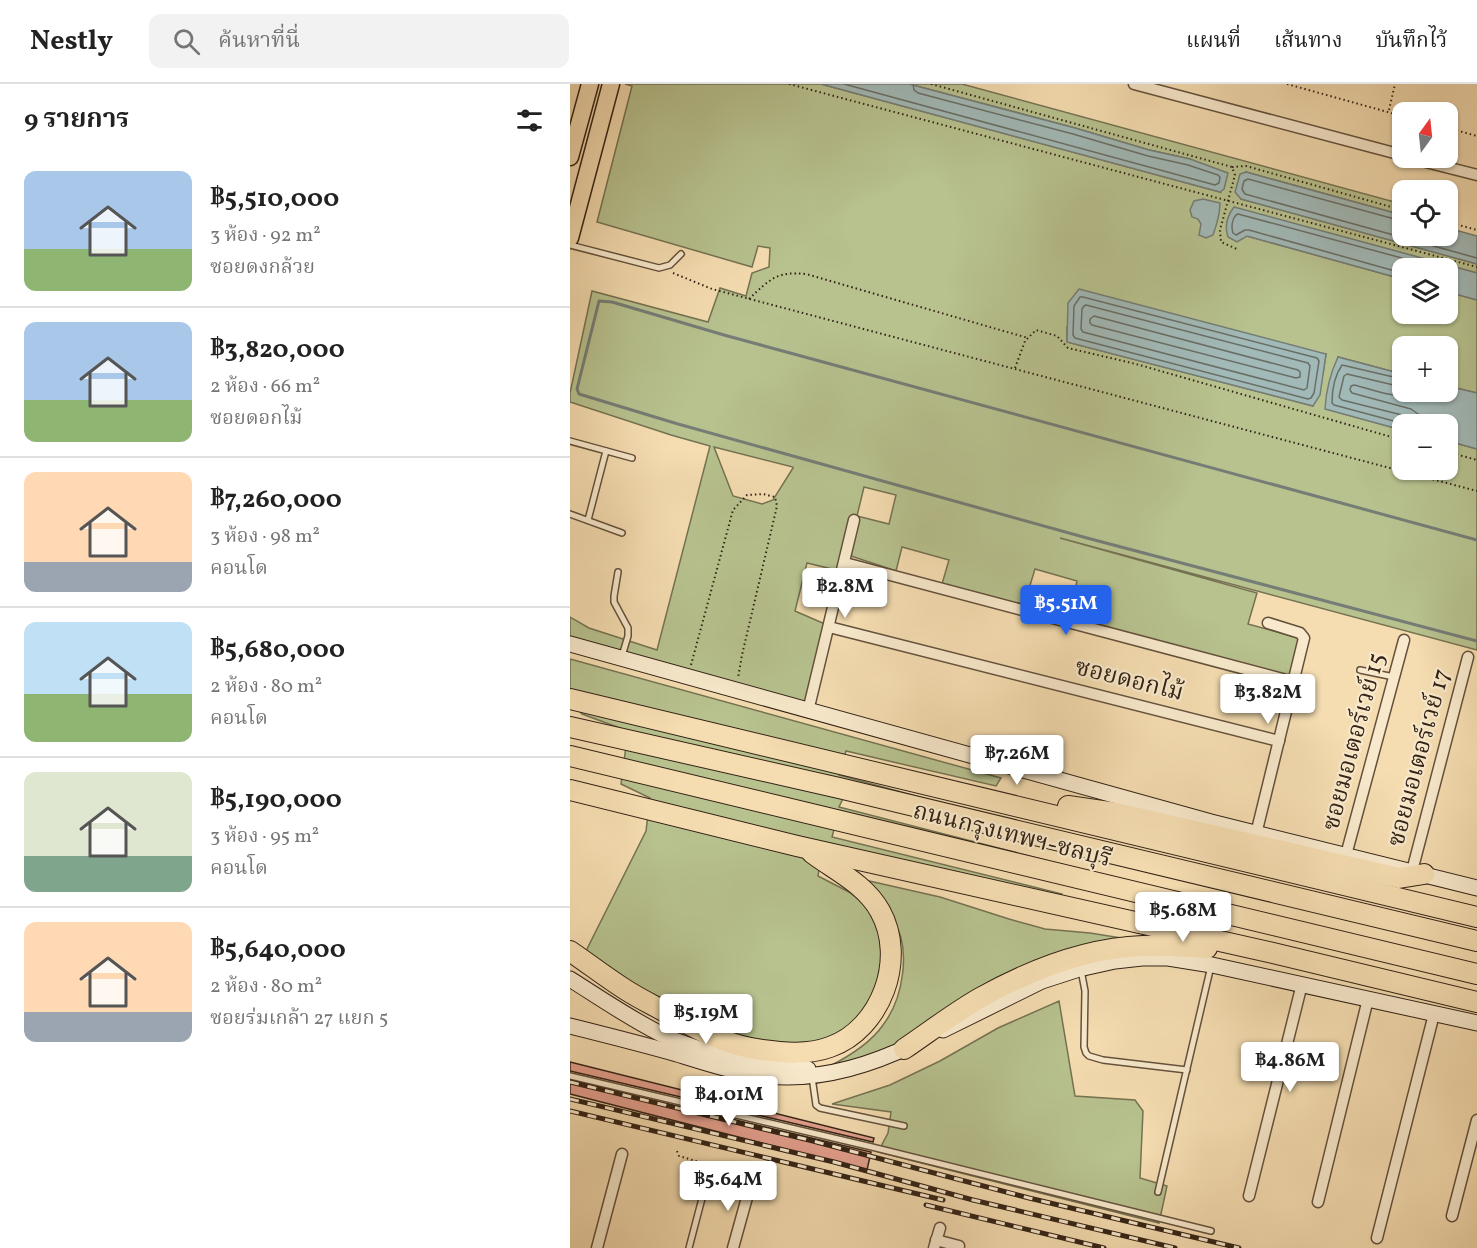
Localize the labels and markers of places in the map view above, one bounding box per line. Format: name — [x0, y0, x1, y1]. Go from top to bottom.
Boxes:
pin: ฿2.8M — [803, 568, 887, 619]
pin: ฿5.51M — [1017, 585, 1115, 636]
pin: ฿3.82M — [1219, 674, 1317, 725]
pin: ฿7.26M — [968, 735, 1066, 786]
pin: ฿5.68M — [1134, 892, 1232, 943]
pin: ฿5.19M — [657, 994, 755, 1045]
pin: ฿4.86M — [1241, 1042, 1339, 1093]
pin: ฿4.01M — [680, 1076, 778, 1127]
pin: ฿5.64M — [679, 1161, 777, 1212]

